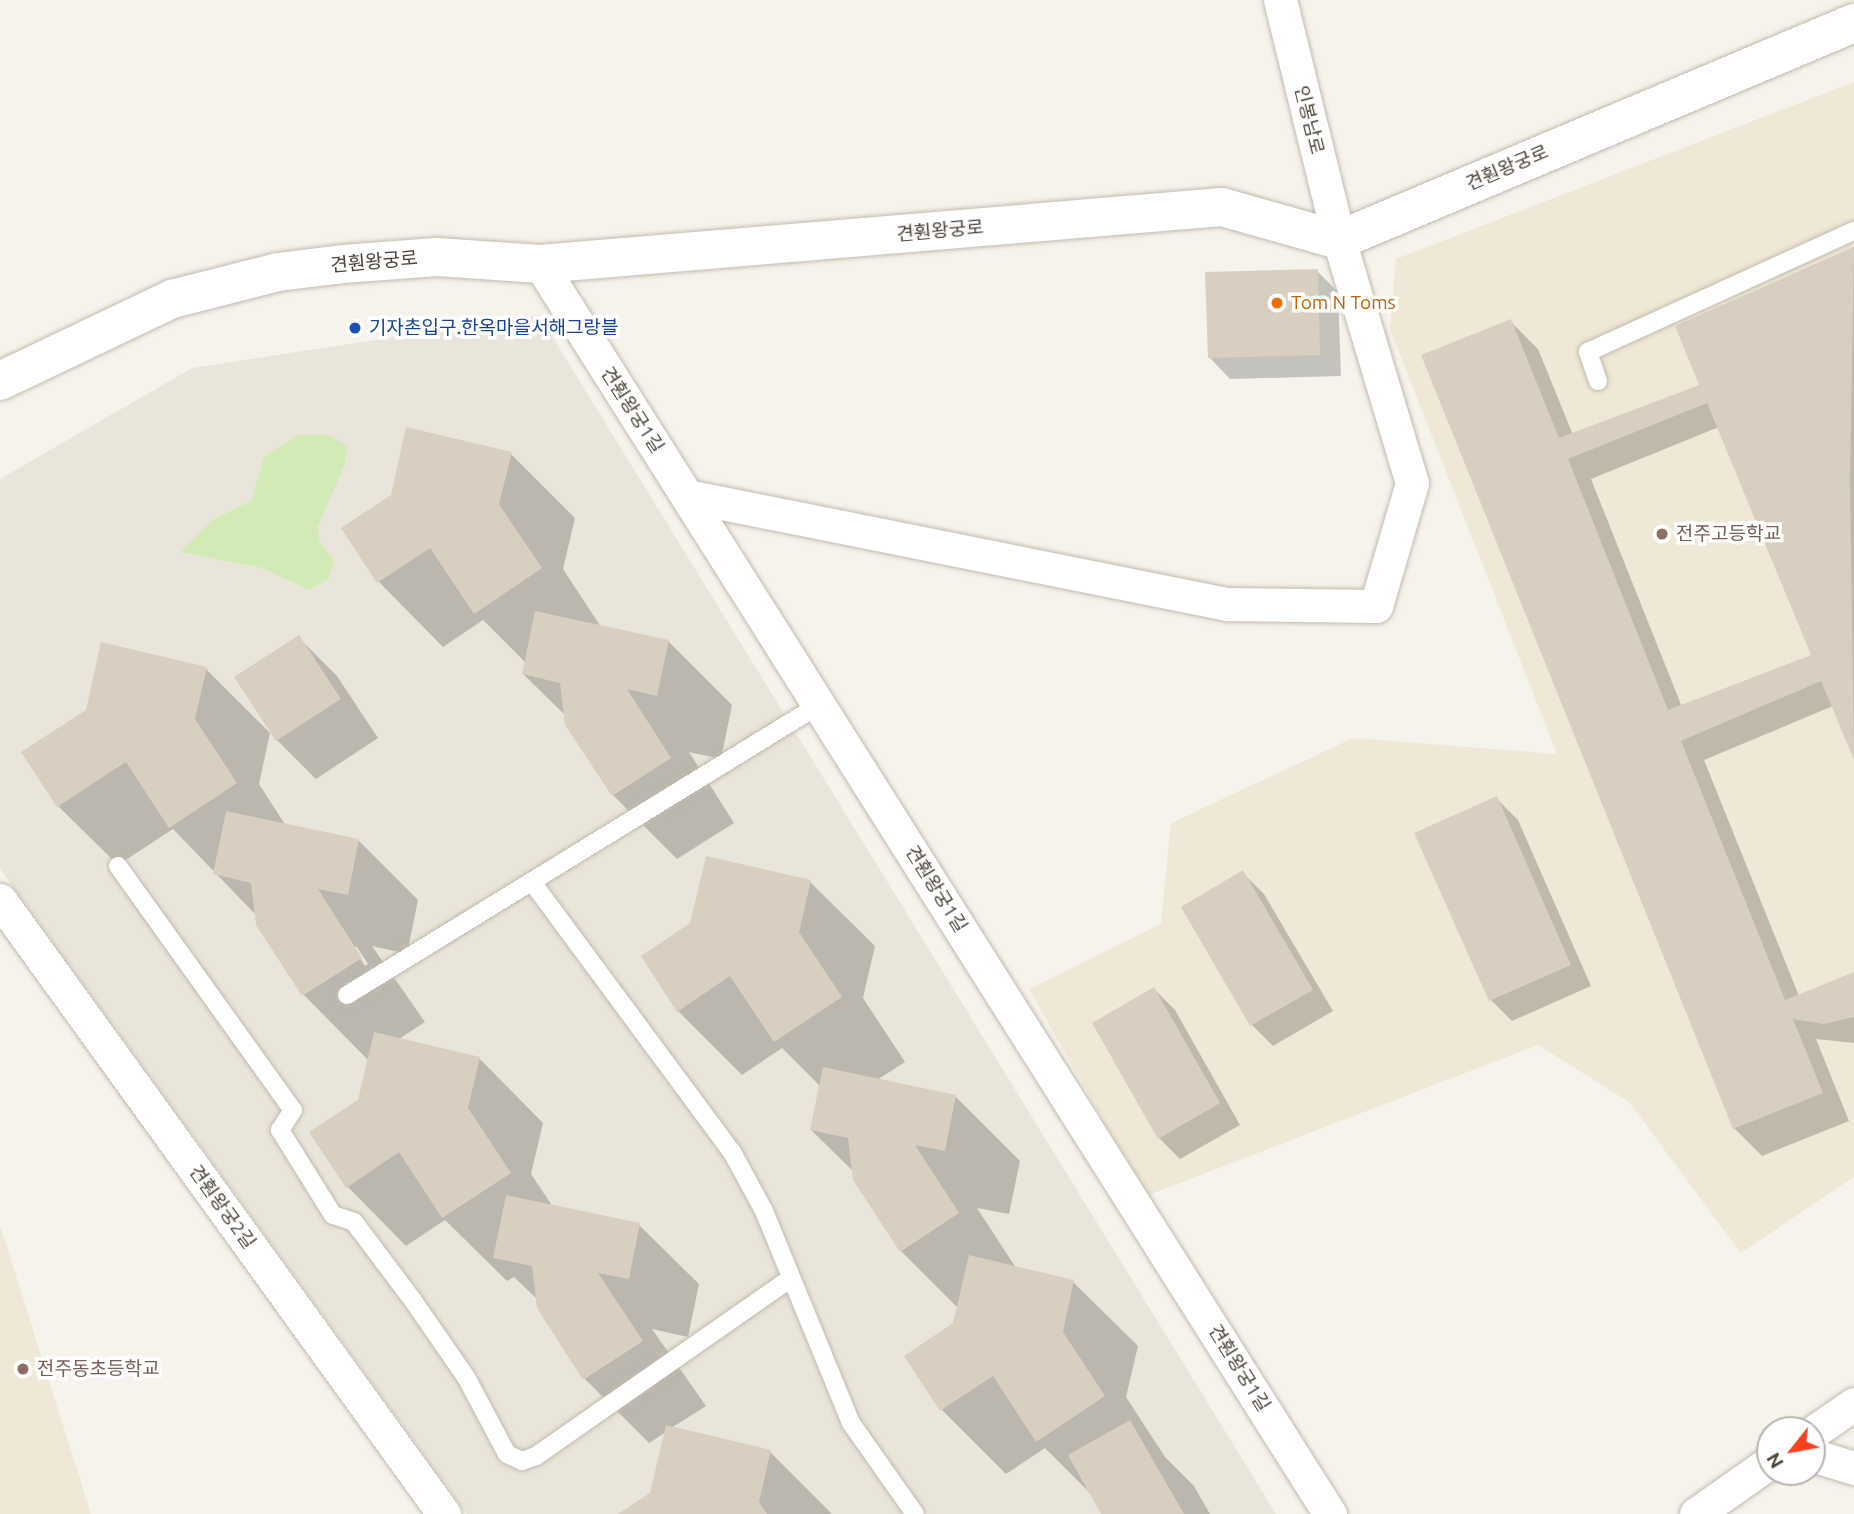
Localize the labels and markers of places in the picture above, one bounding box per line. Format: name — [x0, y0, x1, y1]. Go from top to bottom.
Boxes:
place label: Tom N Toms — [1291, 292, 1396, 314]
marker: Tom N Toms — [1269, 295, 1285, 311]
place label: 기자촌입구.한옥마을서해그랑블 — [369, 317, 618, 339]
marker: 기자촌입구.한옥마을서해그랑블 — [347, 320, 363, 336]
place label: 전주고등학교 — [1676, 523, 1781, 545]
marker: 전주고등학교 — [1654, 526, 1670, 542]
place label: 전주동초등학교 — [37, 1358, 159, 1380]
marker: 전주동초등학교 — [15, 1361, 31, 1377]

